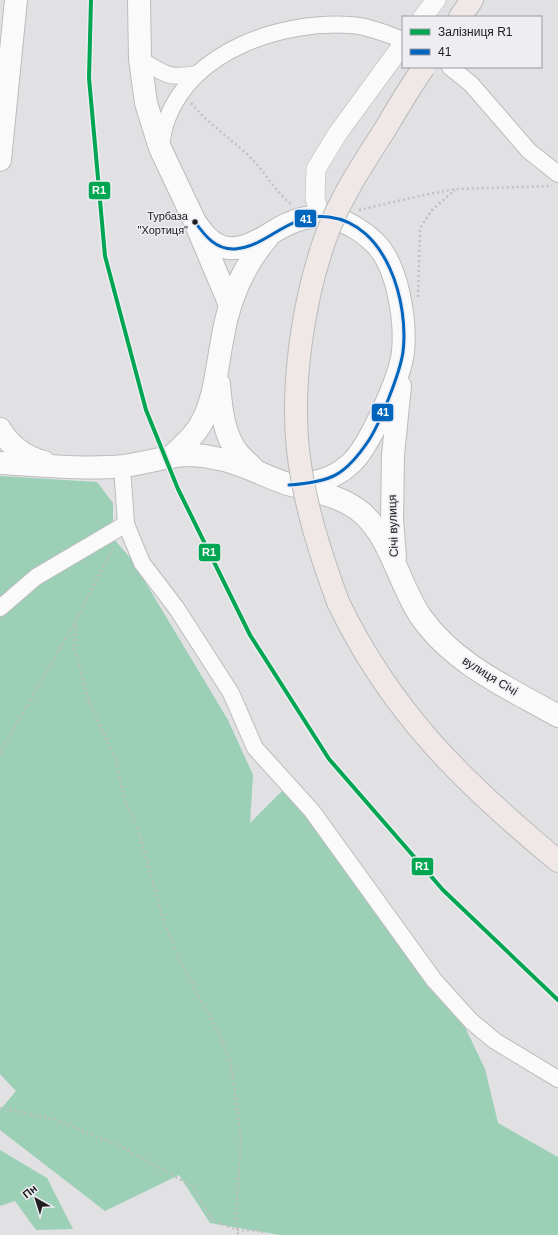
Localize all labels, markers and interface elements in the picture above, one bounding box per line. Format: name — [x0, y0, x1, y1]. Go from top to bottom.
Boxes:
legend — [402, 16, 542, 68]
text: Залізниця R1 — [438, 25, 513, 39]
text: 41 — [438, 45, 452, 59]
line badge: R1 — [88, 181, 111, 200]
text: R1 — [92, 184, 106, 196]
line badge: 41 — [294, 209, 317, 228]
place label: Турбаза "Хортиця" — [138, 210, 189, 236]
text: 41 — [300, 213, 312, 225]
marker: Турбаза "Хортиця" — [190, 217, 200, 227]
line badge: 41 — [371, 403, 394, 422]
text: 41 — [377, 406, 389, 418]
street label: Січі вулиця — [385, 495, 401, 557]
line badge: R1 — [198, 543, 221, 562]
text: R1 — [202, 546, 216, 558]
street label: вулиця Січі — [460, 653, 520, 699]
line badge: R1 — [411, 857, 434, 876]
text: R1 — [415, 860, 429, 872]
north arrow — [16, 1179, 56, 1219]
text: Пн — [20, 1182, 39, 1200]

